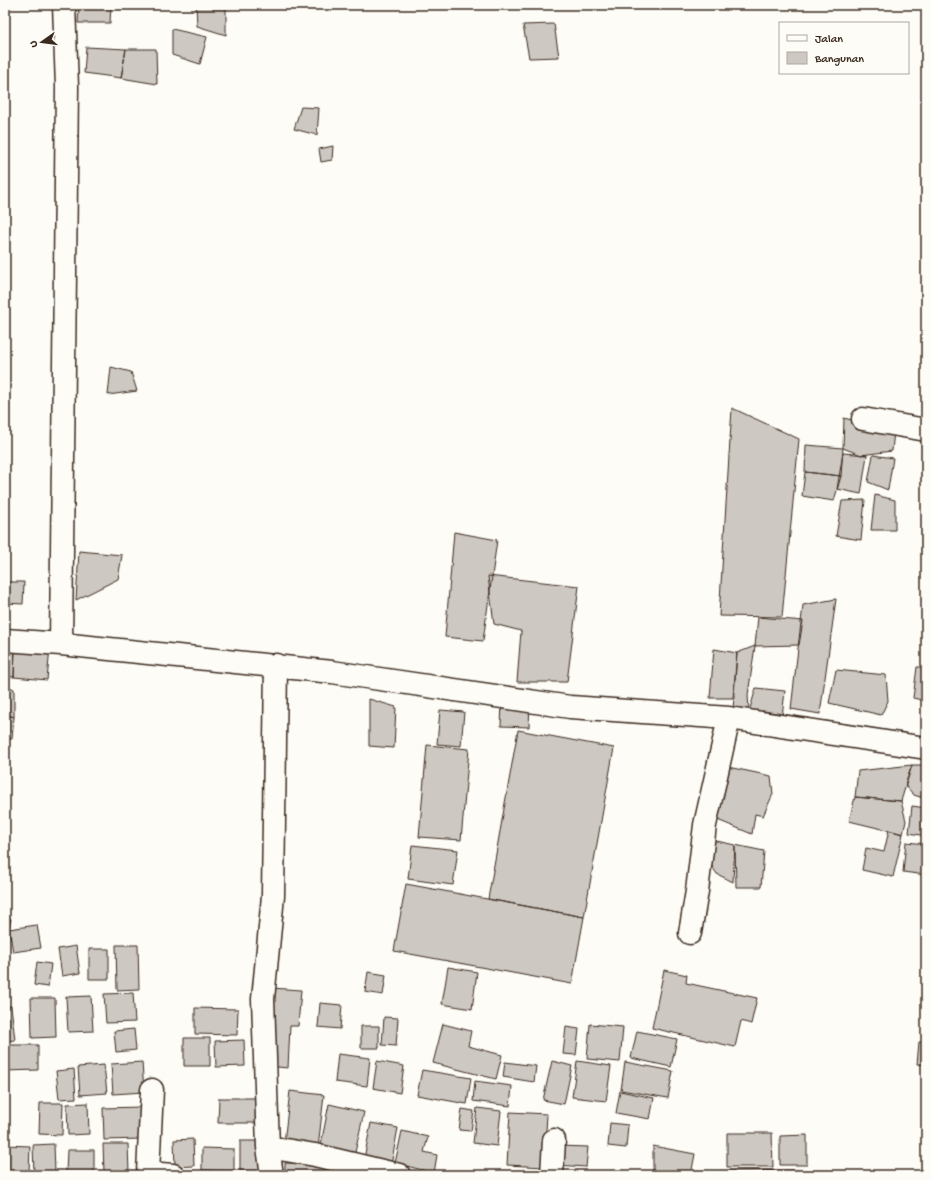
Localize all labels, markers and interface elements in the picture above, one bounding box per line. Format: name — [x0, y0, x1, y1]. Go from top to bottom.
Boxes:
north arrow — [22, 22, 62, 62]
legend — [779, 22, 909, 74]
text: Jalan — [815, 33, 843, 47]
text: U — [27, 39, 41, 48]
text: Bangunan — [814, 53, 864, 67]

